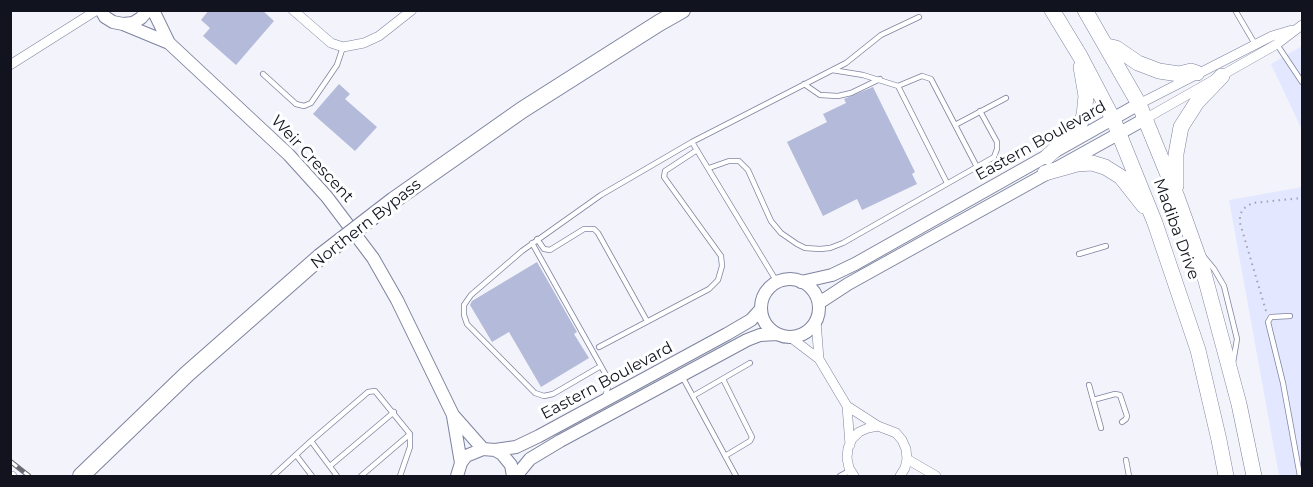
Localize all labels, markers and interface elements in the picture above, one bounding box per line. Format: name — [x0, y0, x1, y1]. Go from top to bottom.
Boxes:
street label: Eastern Boulevard — [972, 97, 1110, 185]
street label: Weir Crescent — [267, 111, 357, 207]
street label: Northern Bypass — [307, 175, 425, 273]
street label: Madiba Drive — [1149, 176, 1203, 282]
street label: Eastern Boulevard — [538, 338, 676, 424]

